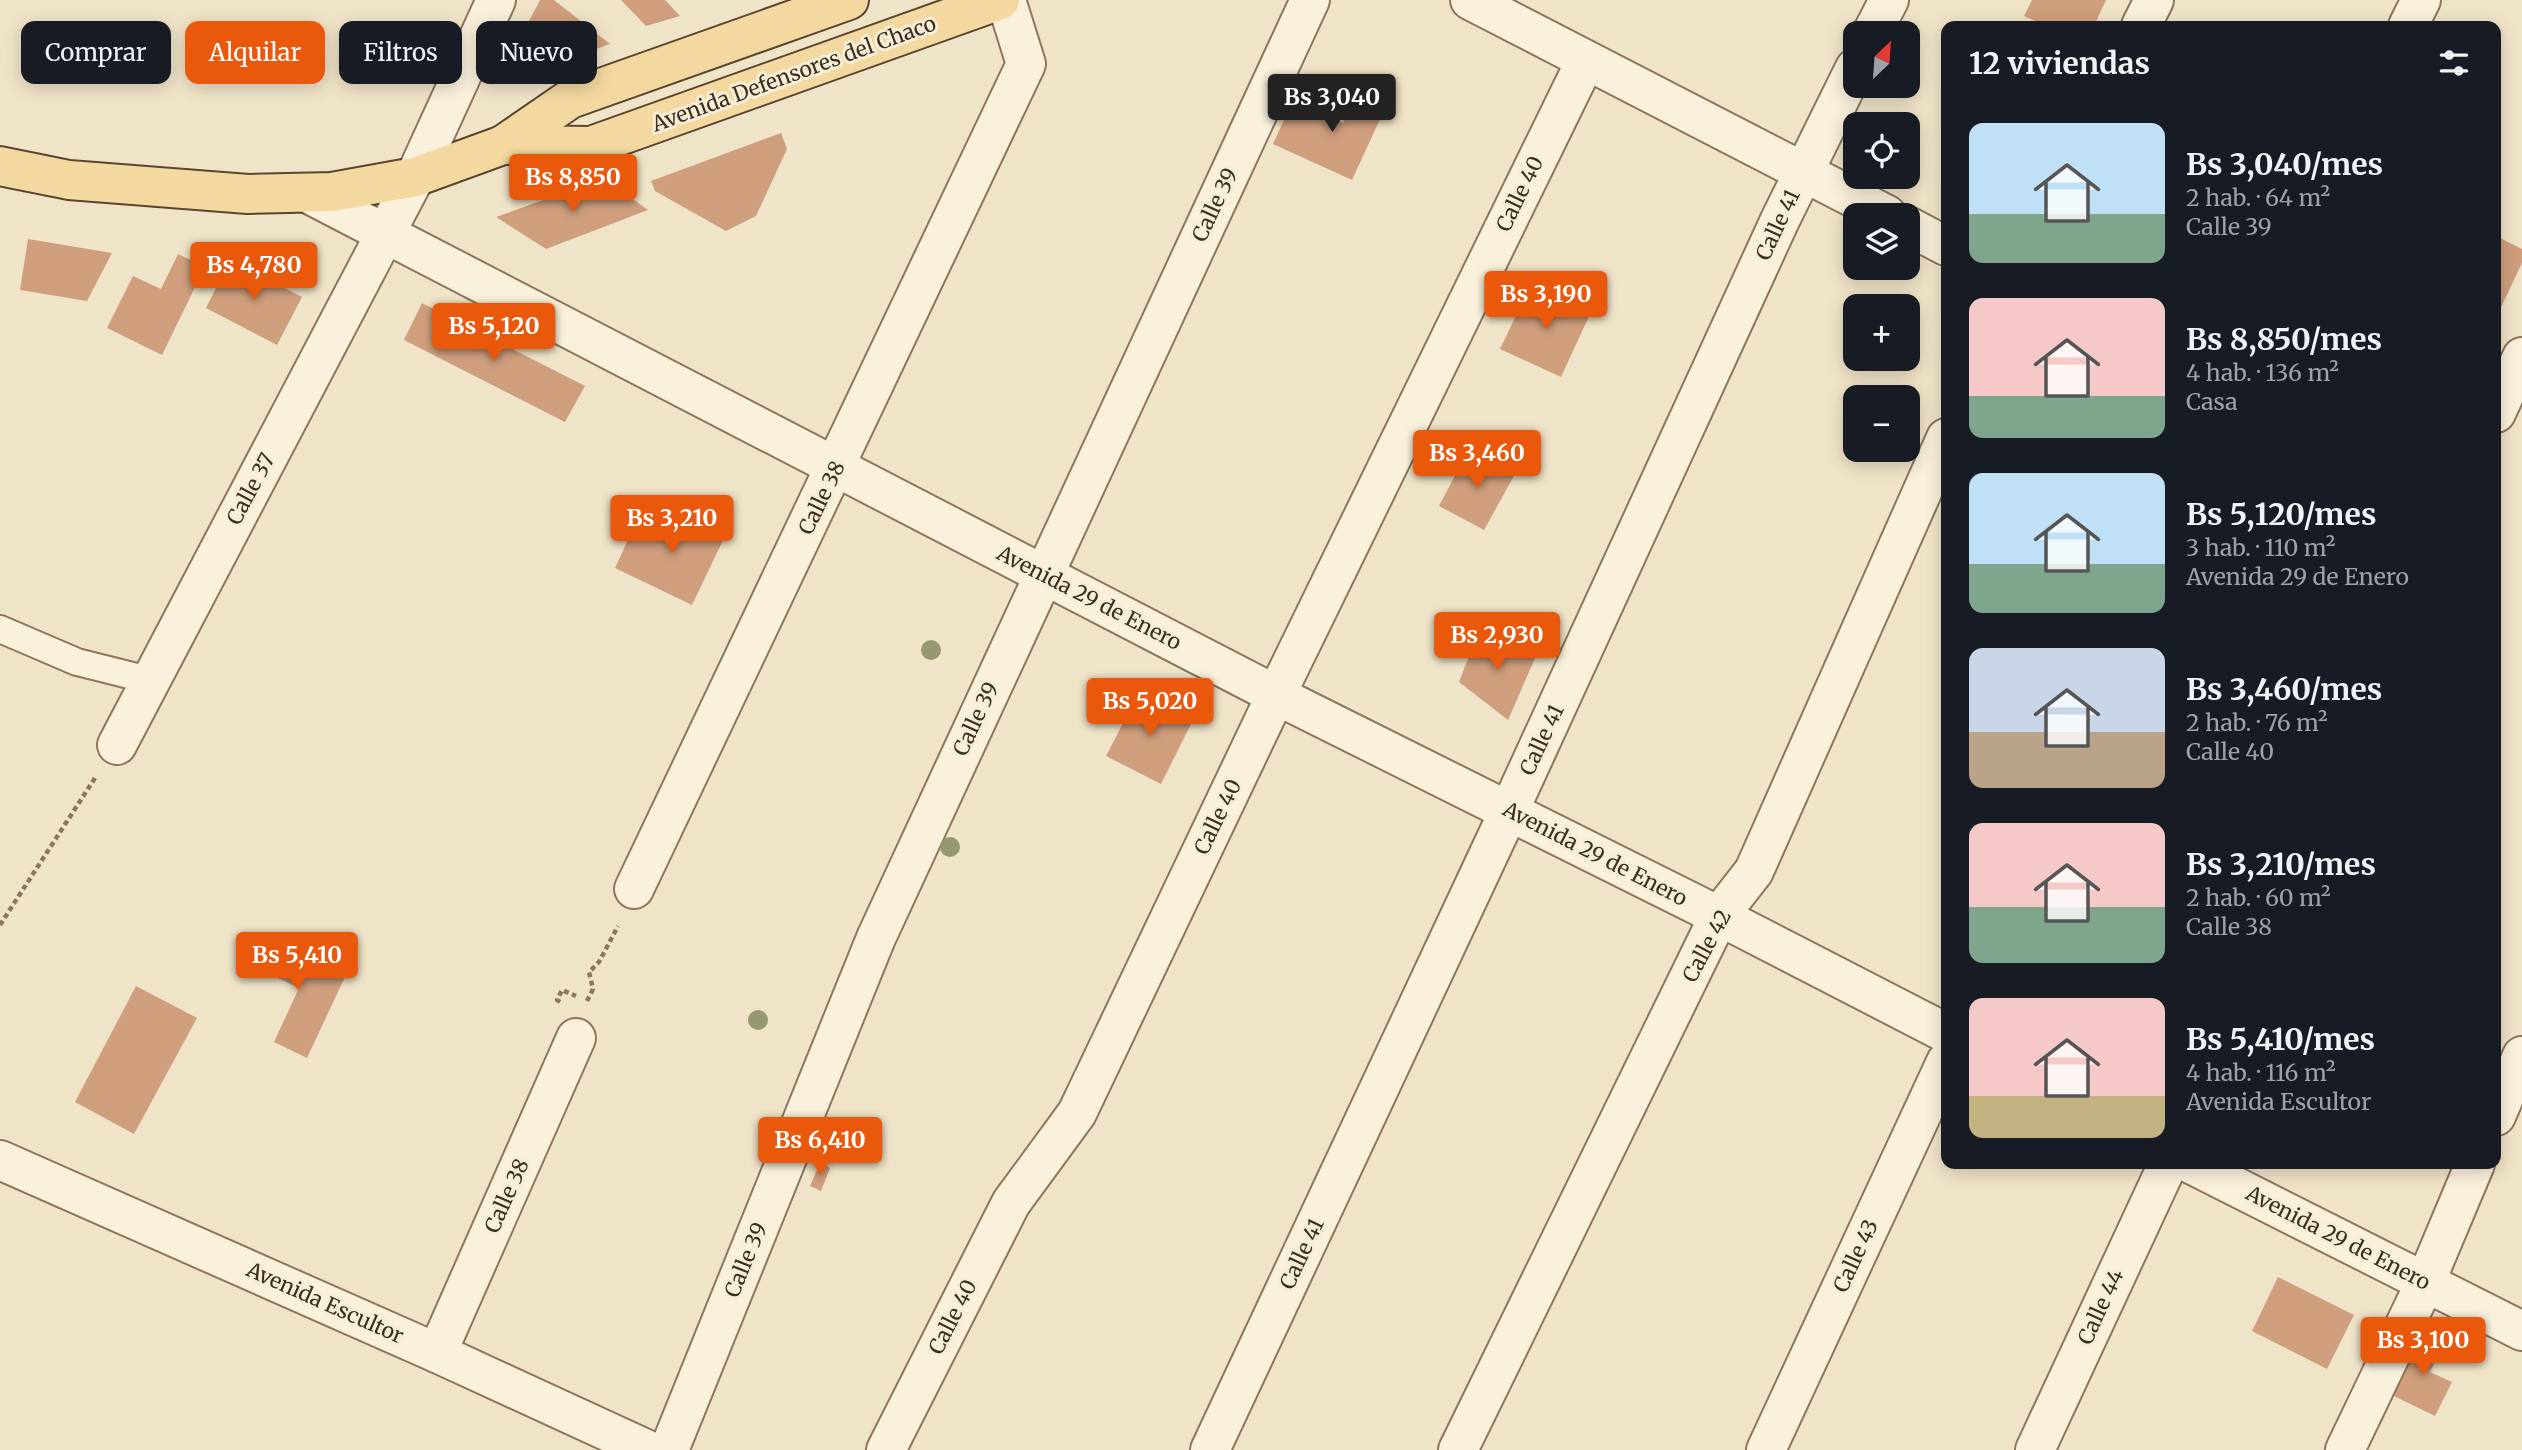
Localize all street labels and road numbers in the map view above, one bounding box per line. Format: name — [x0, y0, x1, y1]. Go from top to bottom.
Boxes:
street label: Avenida Defensores del Chaco — [647, 9, 940, 138]
street label: Calle 40 — [1490, 152, 1549, 236]
street label: Calle 39 — [1186, 164, 1243, 246]
street label: Calle 41 — [1749, 185, 1806, 265]
street label: Calle 37 — [220, 448, 281, 529]
street label: Calle 38 — [792, 457, 851, 539]
street label: Avenida 29 de Enero — [992, 539, 1186, 656]
street label: Calle 39 — [947, 678, 1004, 760]
street label: Calle 41 — [1513, 700, 1570, 780]
street label: Calle 40 — [1188, 775, 1247, 859]
street label: Avenida 29 de Enero — [1498, 795, 1692, 912]
street label: Calle 42 — [1676, 905, 1737, 987]
street label: Calle 38 — [478, 1154, 535, 1237]
street label: Avenida 29 de Enero — [2241, 1179, 2435, 1296]
street label: Calle 41 — [1273, 1214, 1330, 1294]
street label: Calle 43 — [1827, 1215, 1884, 1297]
street label: Calle 39 — [718, 1218, 773, 1301]
street label: Avenida Escultor — [242, 1255, 408, 1349]
street label: Calle 44 — [2071, 1265, 2130, 1349]
street label: Calle 40 — [922, 1275, 983, 1359]

